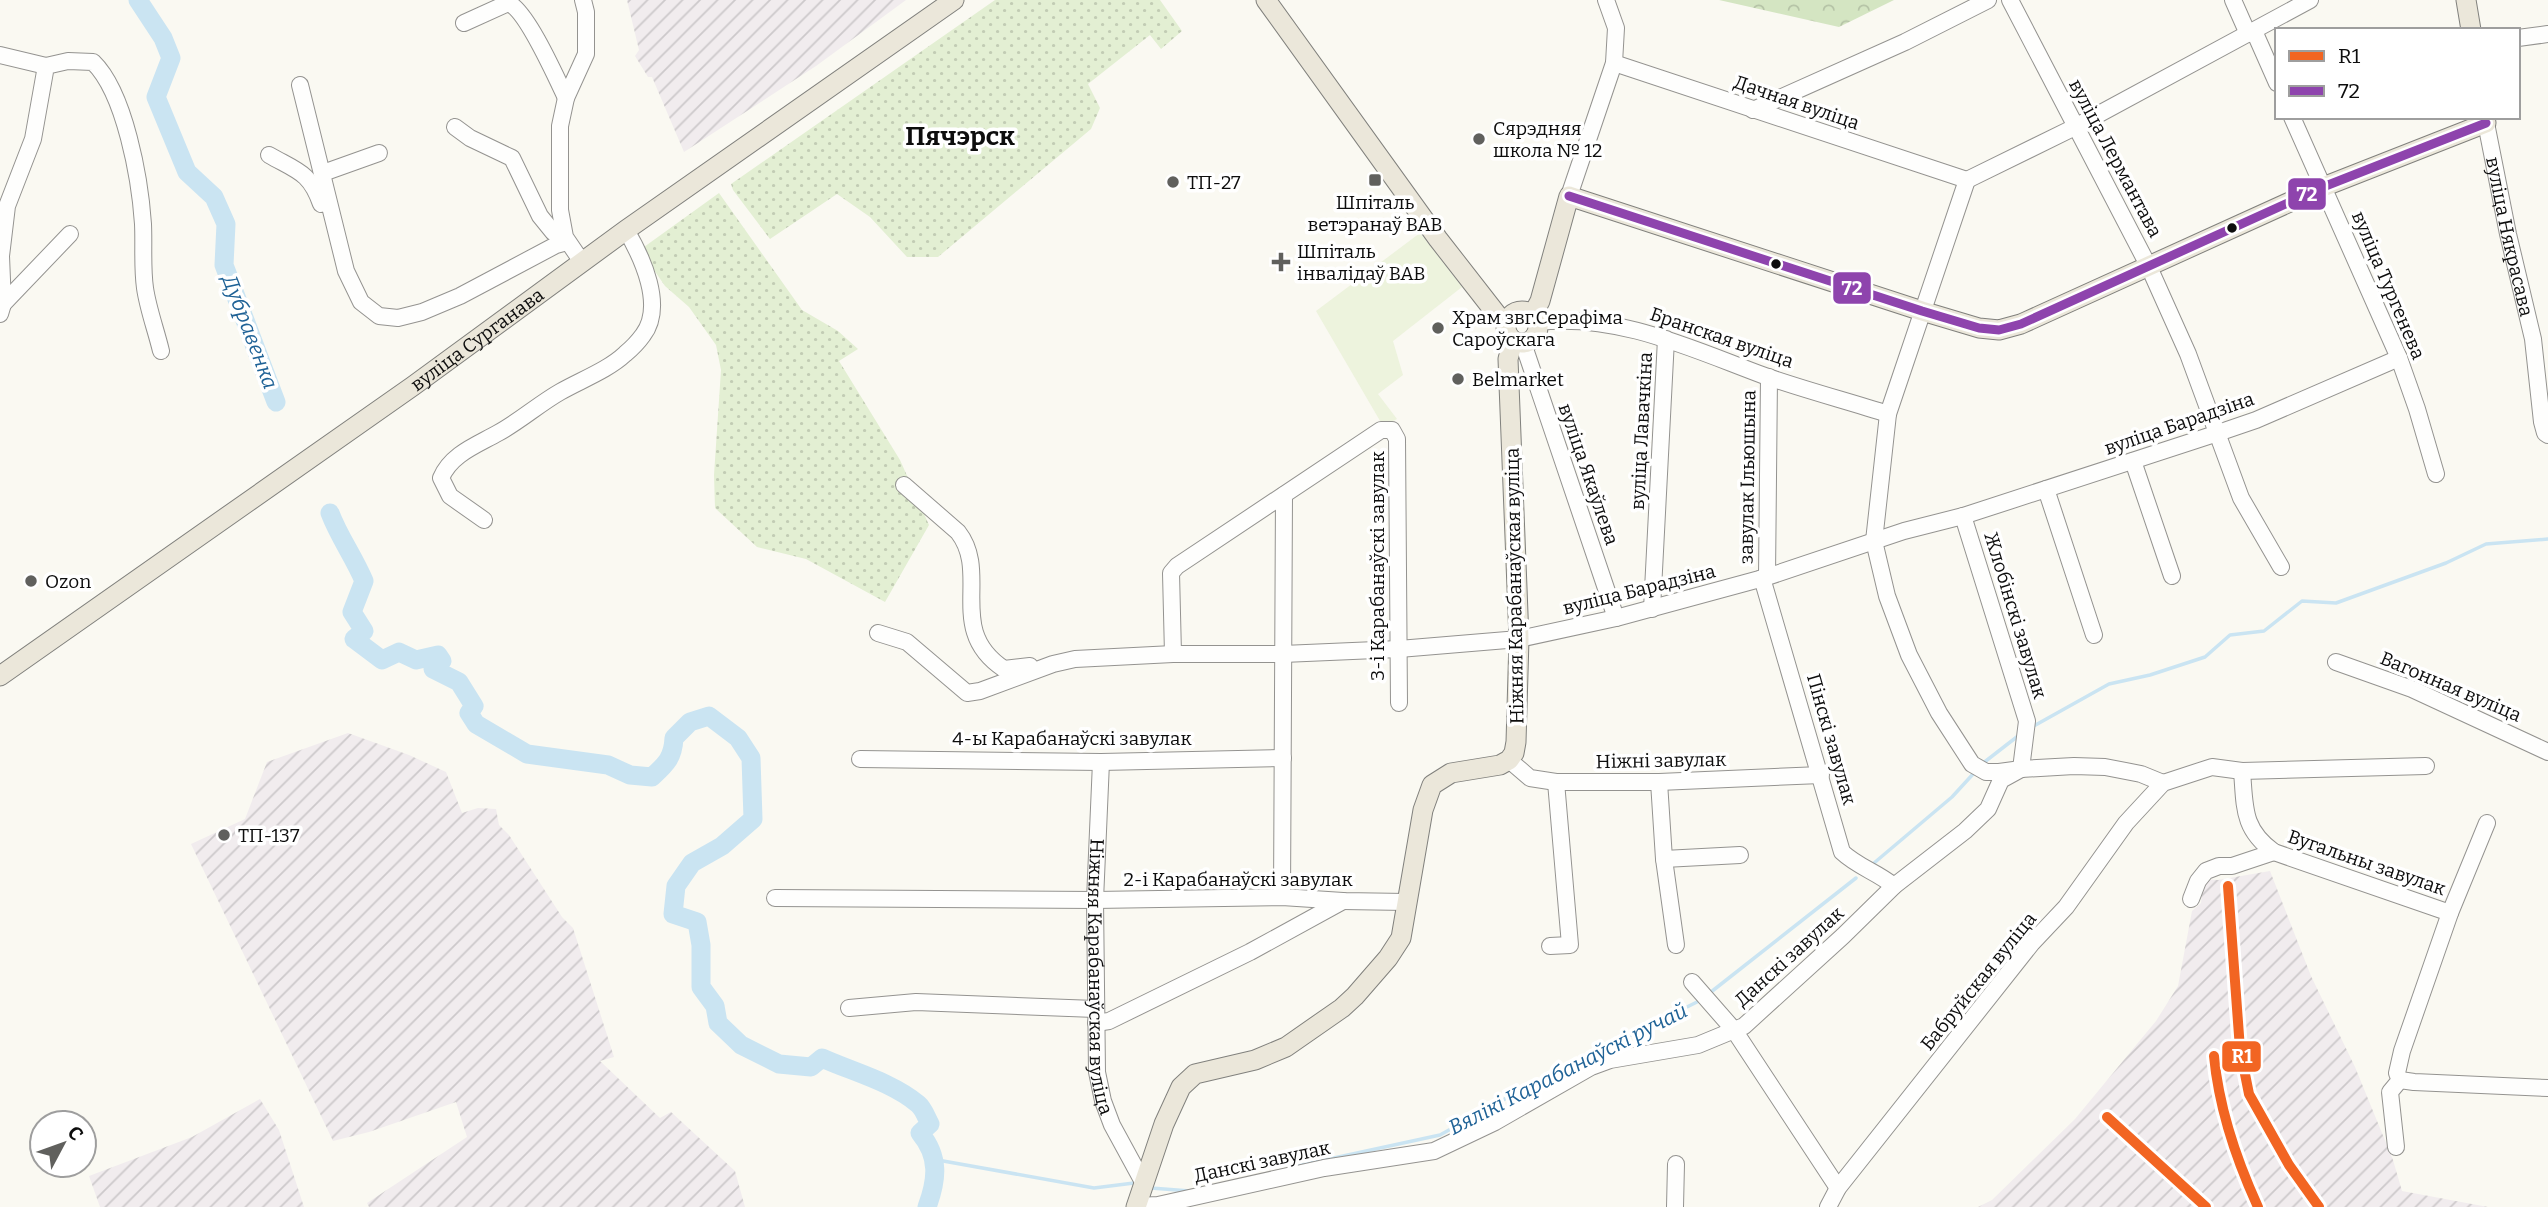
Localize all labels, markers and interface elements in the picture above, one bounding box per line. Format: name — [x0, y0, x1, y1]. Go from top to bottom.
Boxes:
legend — [2275, 28, 2520, 119]
text: R1 — [2338, 43, 2361, 69]
street label: Дачная вуліца — [1731, 70, 1863, 135]
street label: вуліца Лермантава — [2064, 75, 2167, 242]
text: 72 — [2338, 78, 2360, 104]
place label: Сярэдняя школа № 12 — [1493, 117, 1602, 162]
district label: Пячэрск — [905, 121, 1015, 152]
marker: Сярэдняя школа № 12 — [1471, 131, 1487, 147]
street label: вуліца Някрасава — [2481, 155, 2538, 319]
place label: ТП-27 — [1187, 171, 1241, 194]
marker: Шпіталь ветэранаў ВАВ — [1367, 172, 1383, 188]
marker: ТП-27 — [1165, 174, 1181, 190]
line badge: 72 — [2287, 177, 2327, 211]
text: 72 — [2297, 183, 2318, 206]
place label: Шпіталь ветэранаў ВАВ — [1308, 191, 1442, 236]
street label: вуліца Тургенева — [2347, 208, 2430, 363]
unlabelled marker — [2225, 221, 2239, 235]
place label: Шпіталь інвалідаў ВАВ — [1297, 240, 1425, 285]
marker: Шпіталь інвалідаў ВАВ — [1271, 252, 1291, 272]
unlabelled marker — [1769, 257, 1783, 271]
water label: Дубравенка — [216, 269, 284, 393]
line badge: 72 — [1832, 271, 1872, 305]
text: 72 — [1842, 277, 1863, 300]
street label: вуліца Сурганава — [406, 283, 549, 396]
street label: Бранская вуліца — [1647, 302, 1797, 373]
place label: Храм звг.Серафіма Сароўскага — [1452, 306, 1624, 351]
marker: Храм звг.Серафіма Сароўскага — [1430, 320, 1446, 336]
street label: вуліца Лавачкіна — [1626, 351, 1657, 511]
place label: Belmarket — [1472, 368, 1564, 391]
marker: Belmarket — [1450, 371, 1466, 387]
street label: вуліца Барадзіна — [2101, 387, 2257, 460]
street label: завулак Ільюшына — [1734, 389, 1761, 564]
street label: вуліца Якаўлева — [1553, 400, 1624, 549]
street label: Ніжняя Карабанаўская вуліца — [1501, 447, 1528, 724]
street label: 3-і Карабанаўскі завулак — [1366, 450, 1389, 681]
street label: Жлобінскі завулак — [1979, 529, 2052, 702]
street label: вуліца Барадзіна — [1560, 559, 1718, 620]
place label: Ozon — [45, 570, 91, 593]
marker: Ozon — [23, 573, 39, 589]
street label: Вагонная вуліца — [2377, 646, 2525, 727]
street label: Пінскі завулак — [1802, 671, 1861, 808]
street label: 4-ы Карабанаўскі завулак — [952, 727, 1193, 750]
street label: Ніжні завулак — [1596, 748, 1727, 773]
place label: ТП-137 — [238, 824, 300, 847]
street label: Вугальны завулак — [2285, 825, 2450, 901]
marker: ТП-137 — [216, 827, 232, 843]
street label: Ніжняя Карабанаўская вуліца — [1083, 838, 1118, 1118]
street label: 2-і Карабанаўскі завулак — [1123, 868, 1353, 891]
street label: Данскі завулак — [1730, 901, 1849, 1011]
street label: Бабруйская вуліца — [1916, 907, 2041, 1055]
water label: Вялікі Карабанаўскі ручай — [1444, 997, 1692, 1141]
line badge: R1 — [2221, 1040, 2262, 1073]
text: R1 — [2232, 1045, 2253, 1068]
north arrow — [28, 1109, 98, 1179]
text: С — [63, 1121, 88, 1145]
street label: Данскі завулак — [1192, 1136, 1333, 1187]

